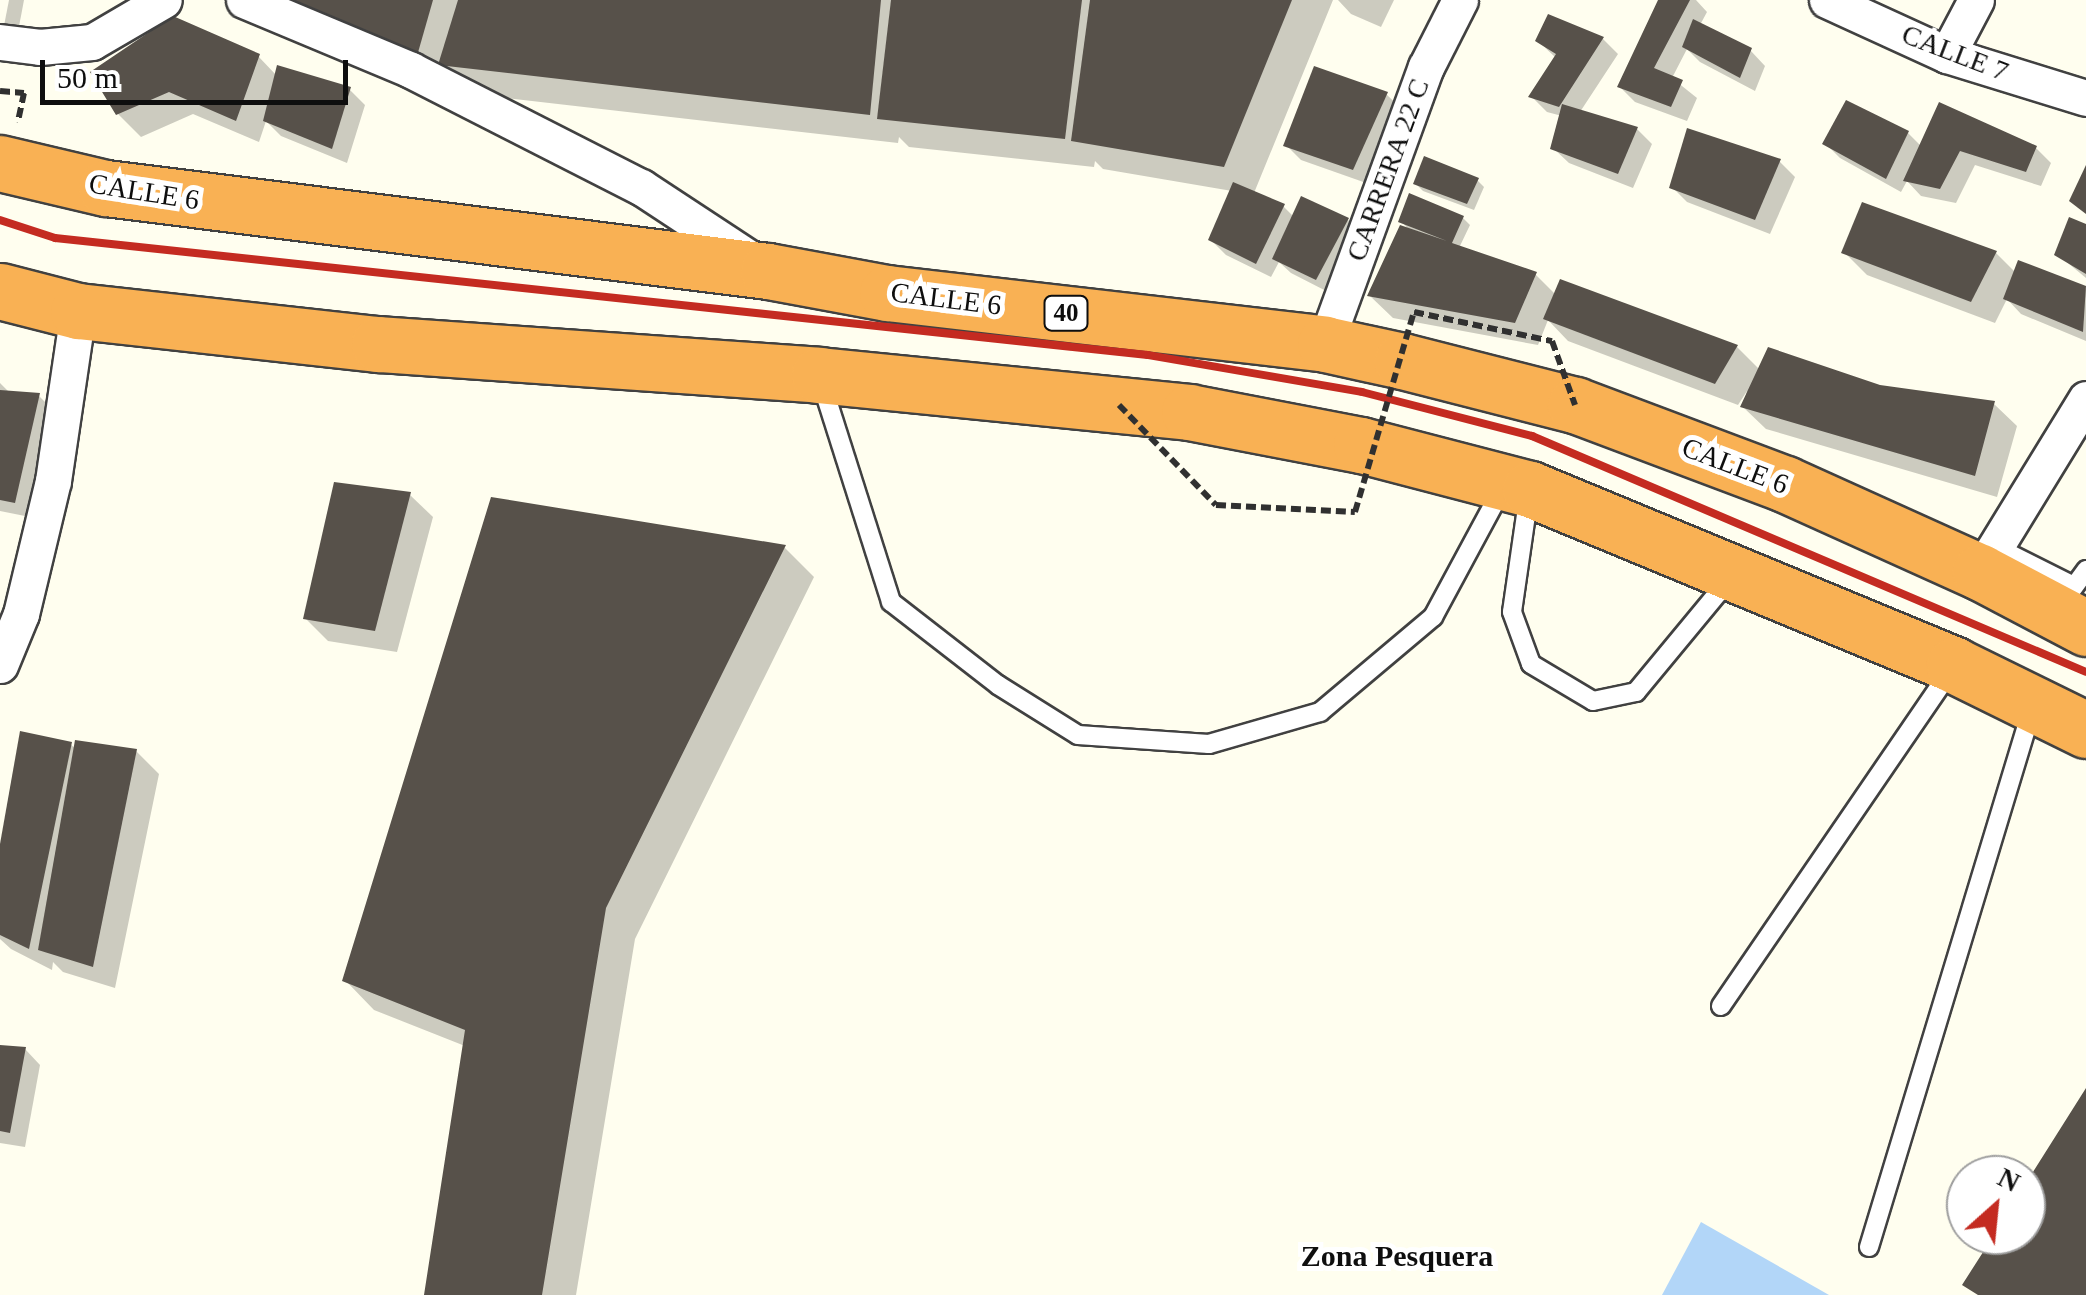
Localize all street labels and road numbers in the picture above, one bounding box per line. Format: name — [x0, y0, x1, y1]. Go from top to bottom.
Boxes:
street label: CALLE 7 — [1897, 17, 2013, 89]
street label: CARRERA 22 C — [1339, 74, 1437, 266]
street label: CALLE 6 — [86, 167, 202, 217]
street label: CALLE 6 — [889, 276, 1003, 322]
road number: 40 — [1044, 293, 1088, 333]
street label: CALLE 6 — [1677, 430, 1793, 502]

